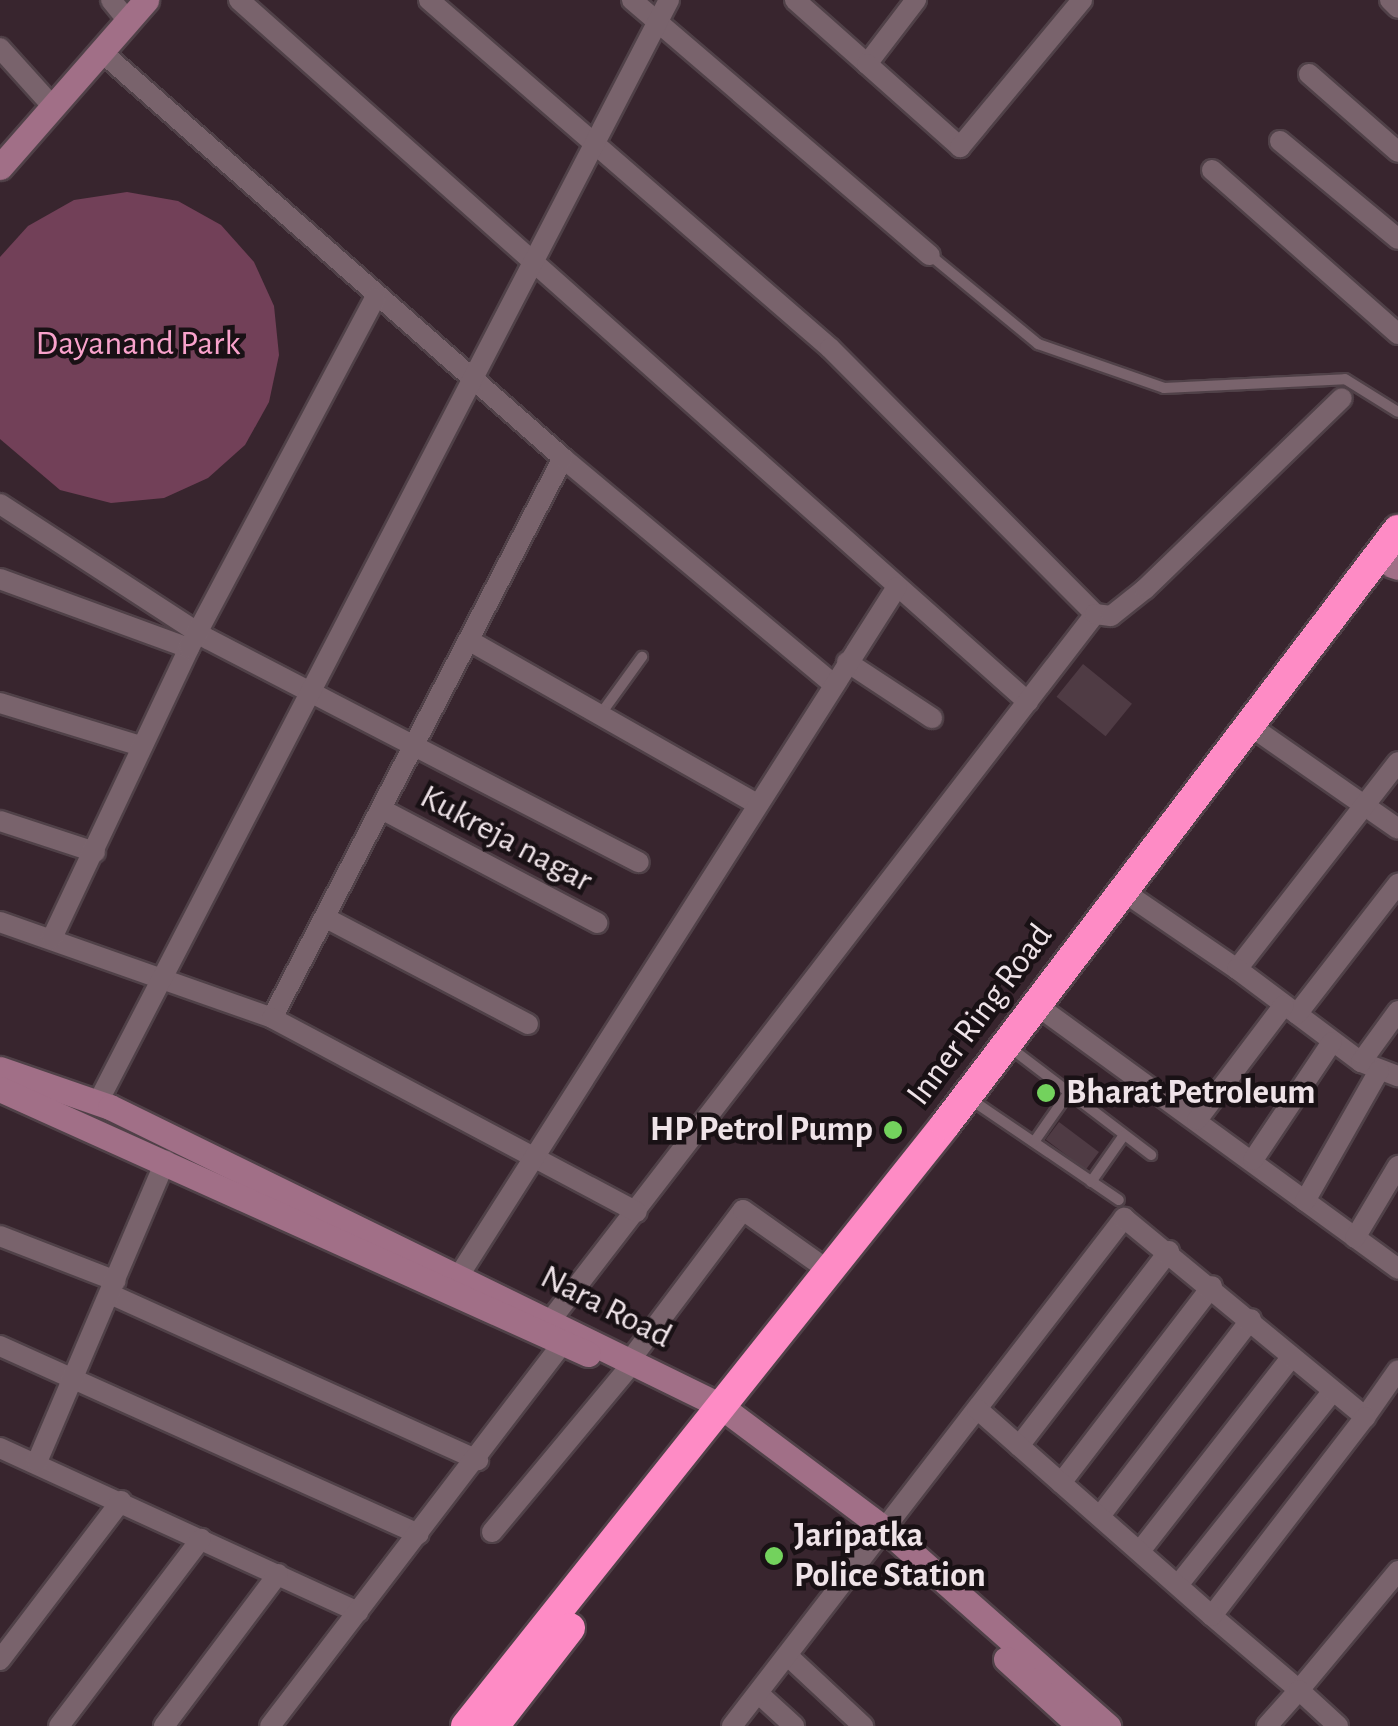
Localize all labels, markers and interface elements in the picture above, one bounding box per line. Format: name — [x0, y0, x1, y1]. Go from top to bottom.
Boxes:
park label: Dayanand Park — [36, 323, 240, 365]
street label: Kukreja nagar — [413, 776, 599, 902]
street label: Inner Ring Road — [898, 916, 1062, 1114]
place label: Bharat Petroleum — [1066, 1072, 1315, 1114]
marker: Bharat Petroleum — [1035, 1082, 1057, 1104]
place label: HP Petrol Pump — [650, 1109, 873, 1151]
marker: HP Petrol Pump — [882, 1119, 904, 1141]
street label: Nara Road — [533, 1256, 679, 1358]
place label: Jaripatka Police Station — [794, 1515, 986, 1597]
marker: Jaripatka Police Station — [763, 1545, 785, 1567]

